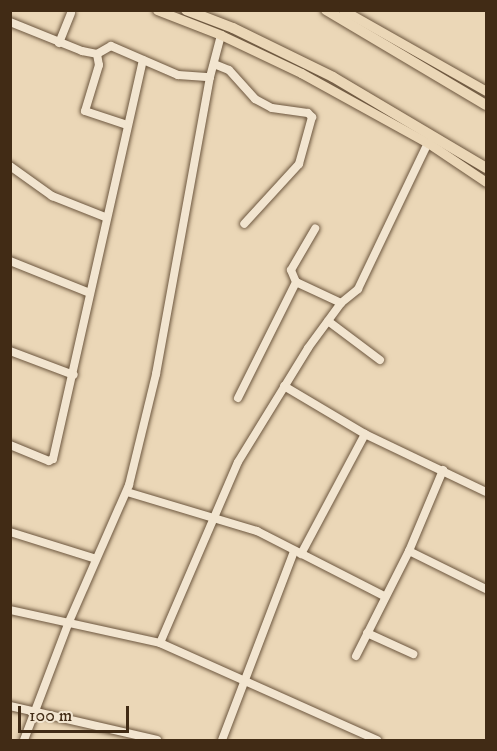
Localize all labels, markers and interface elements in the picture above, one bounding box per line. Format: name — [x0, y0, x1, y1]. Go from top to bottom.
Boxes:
scale bar — [21, 694, 132, 732]
text: 100 m — [29, 705, 72, 727]

